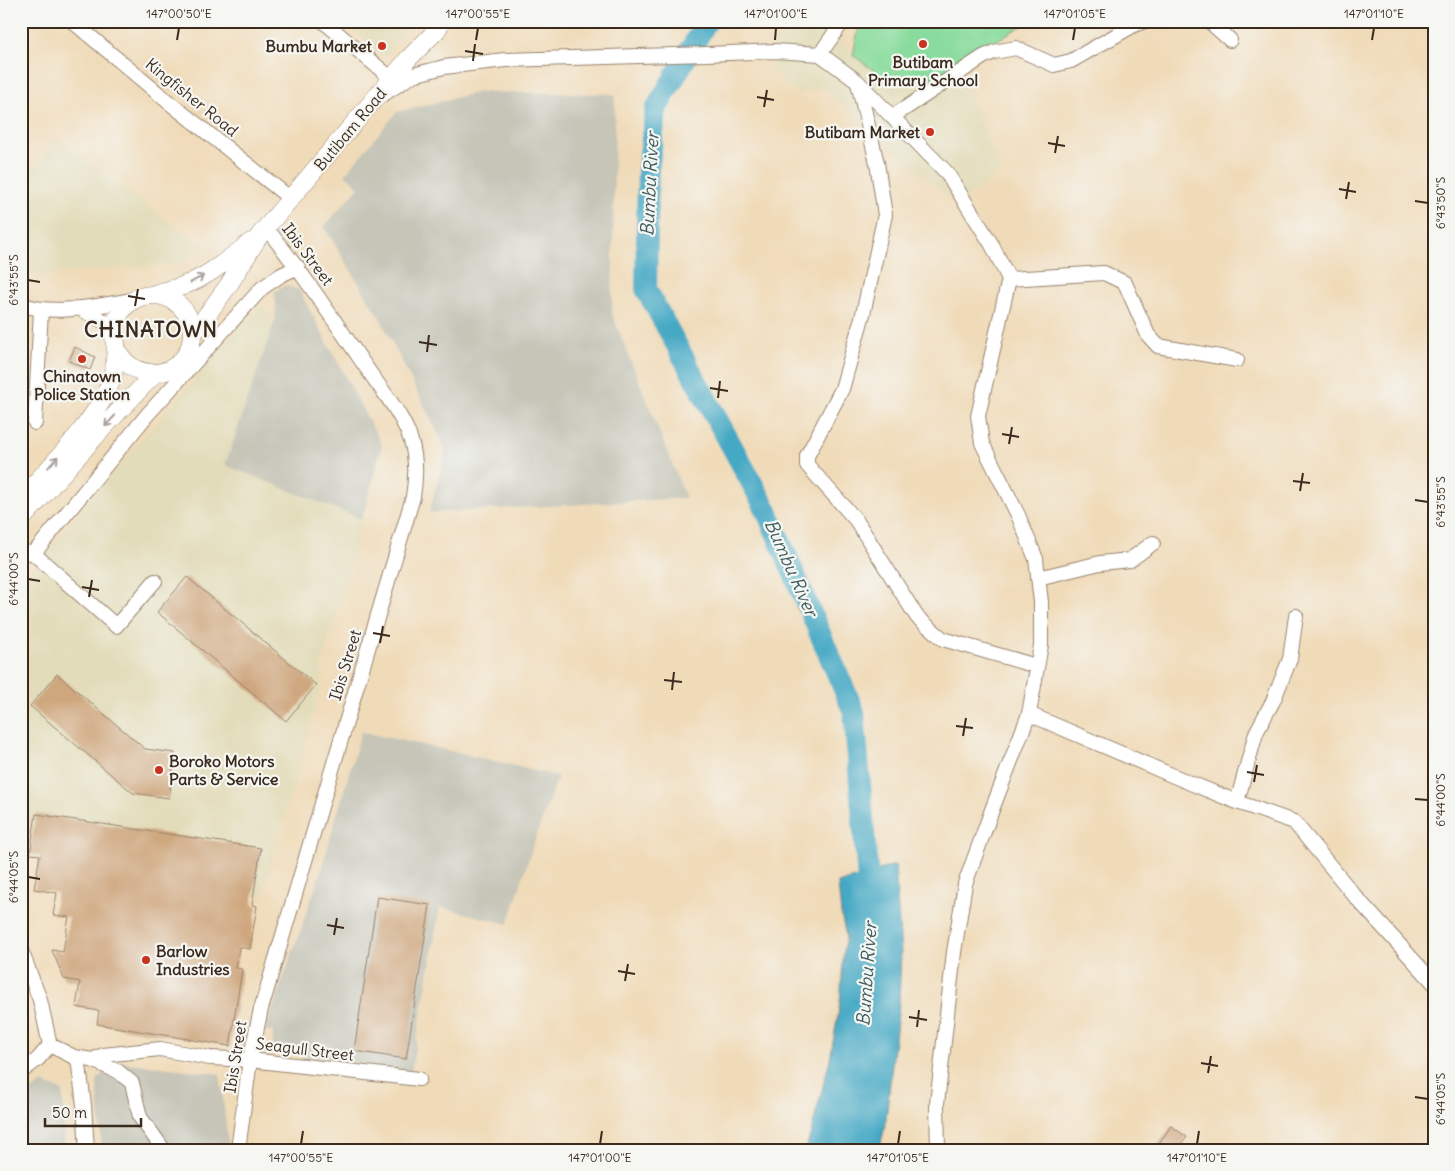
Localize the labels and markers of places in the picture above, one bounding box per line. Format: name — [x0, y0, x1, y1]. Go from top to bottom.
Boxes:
place label: Bumbu Market — [266, 36, 373, 56]
marker: Butibam Primary School — [917, 38, 929, 50]
marker: Bumbu Market — [376, 40, 388, 52]
place label: Butibam Primary School — [868, 52, 978, 91]
place label: Butibam Market — [805, 122, 921, 142]
marker: Butibam Market — [924, 126, 936, 138]
marker: Chinatown Police Station — [76, 353, 88, 365]
place label: Chinatown Police Station — [34, 366, 130, 404]
place label: Boroko Motors Parts & Service — [169, 751, 279, 789]
marker: Boroko Motors Parts & Service — [153, 764, 165, 776]
place label: Barlow Industries — [156, 941, 230, 979]
marker: Barlow Industries — [140, 954, 152, 966]

